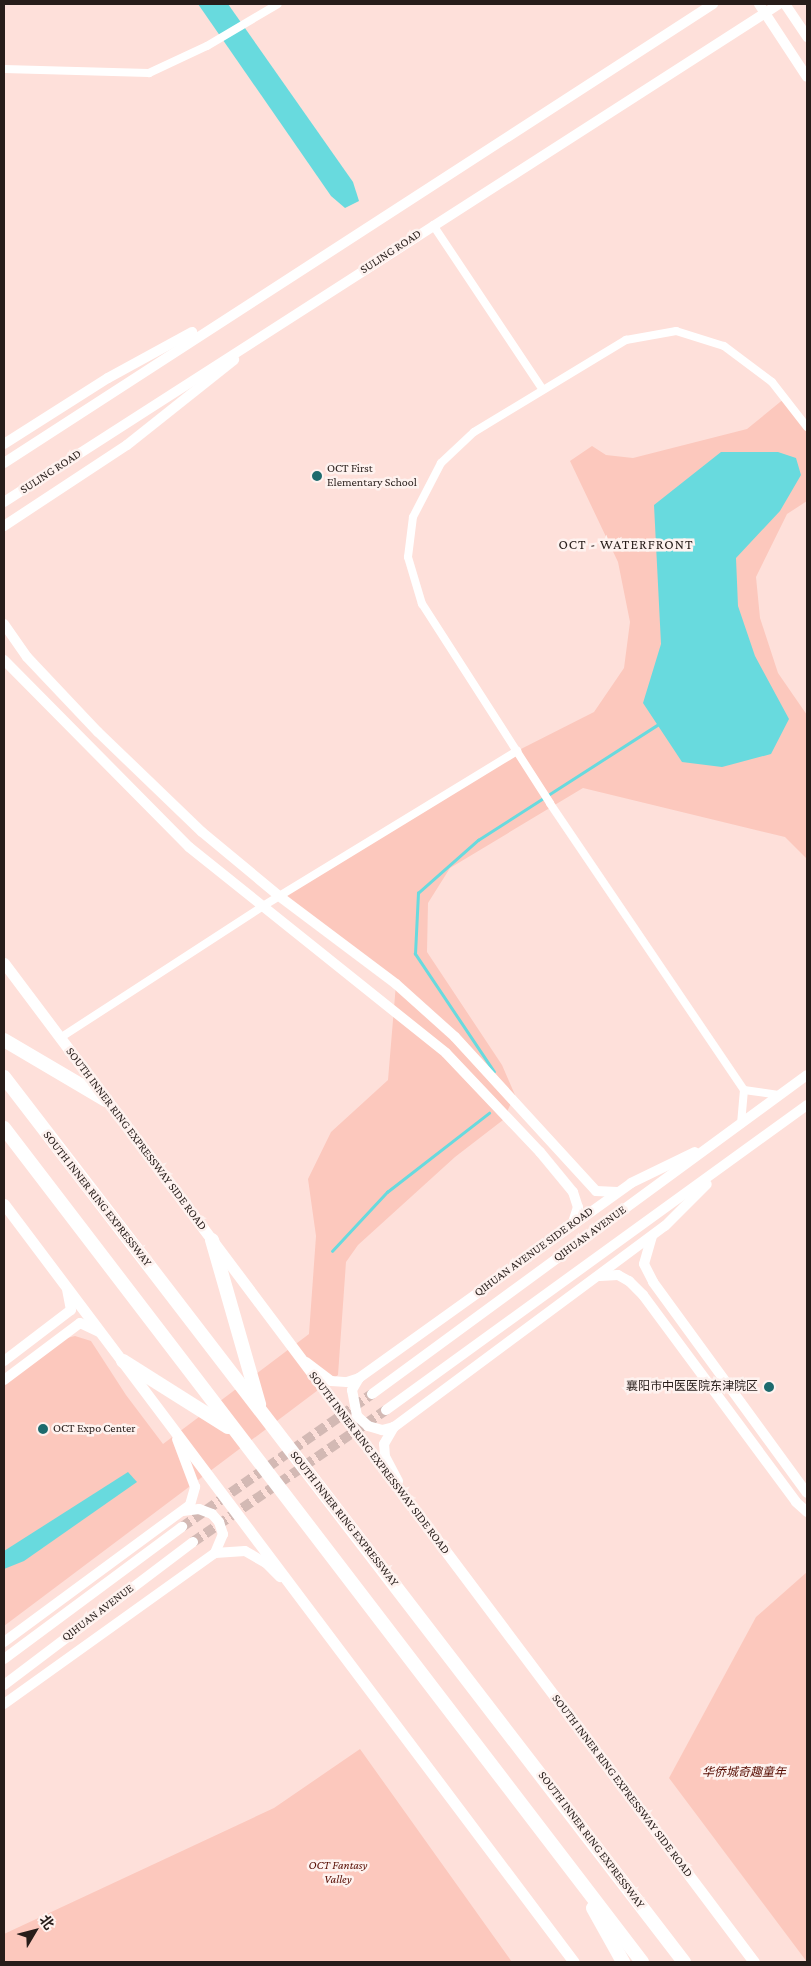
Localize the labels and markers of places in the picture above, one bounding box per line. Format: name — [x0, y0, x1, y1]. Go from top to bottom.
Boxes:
place label: OCT First Elementary School — [327, 462, 417, 490]
marker: OCT First Elementary School — [311, 470, 323, 482]
place label: 襄阳市中医医院东津院区 — [626, 1380, 758, 1394]
marker: 襄阳市中医医院东津院区 — [762, 1380, 776, 1394]
place label: OCT Expo Center — [53, 1422, 136, 1436]
marker: OCT Expo Center — [37, 1423, 49, 1435]

